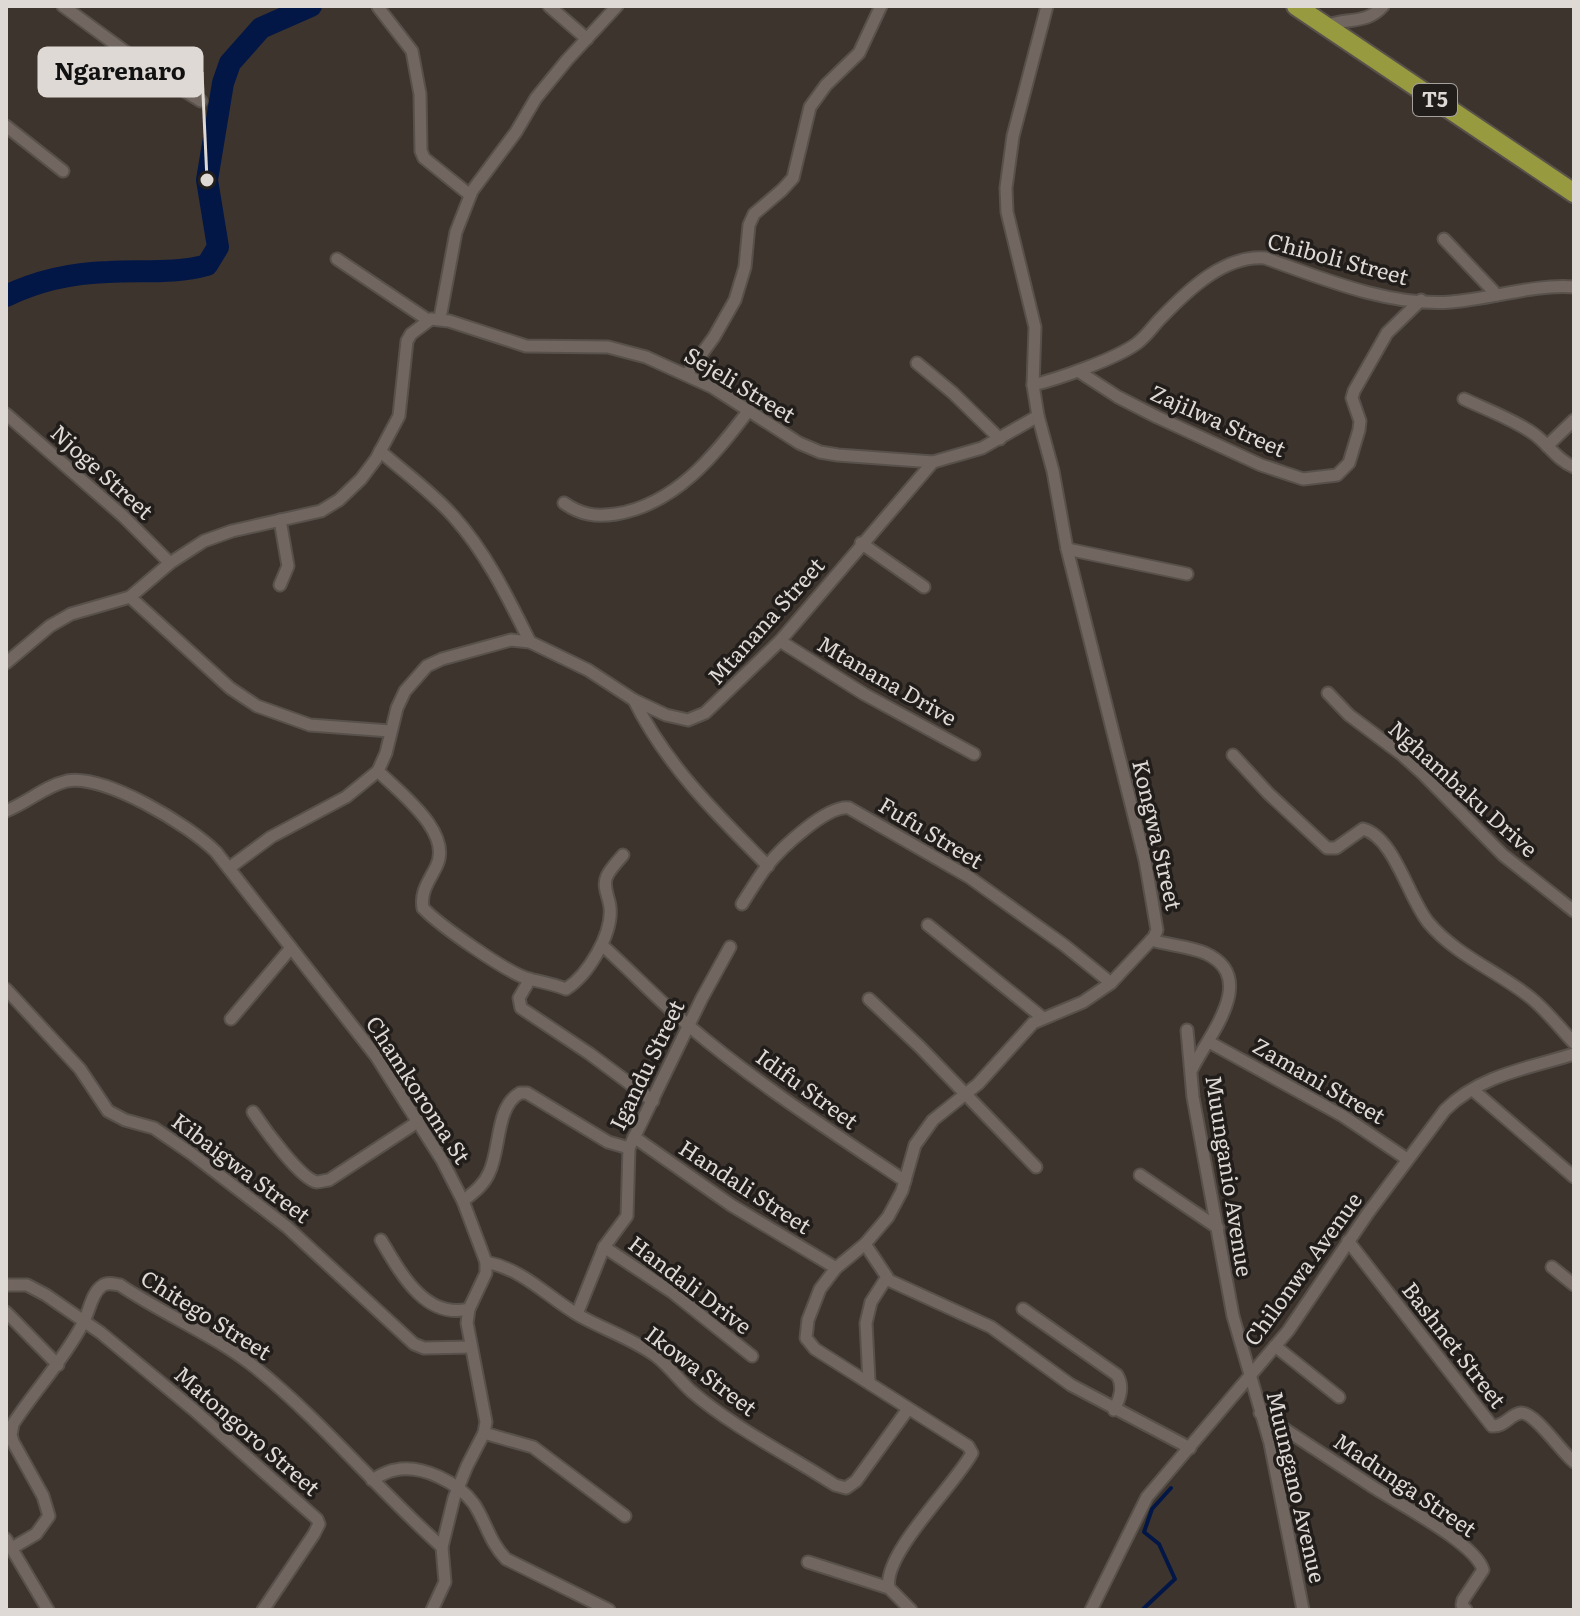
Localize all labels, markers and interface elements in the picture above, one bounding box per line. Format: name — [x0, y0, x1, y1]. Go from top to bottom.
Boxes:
callout: Ngarenaro — [39, 48, 202, 96]
text: Ngarenaro — [54, 52, 186, 87]
road number: T5 — [1413, 84, 1457, 116]
street label: Chiboli Street — [1264, 223, 1413, 292]
street label: Sejeli Street — [679, 338, 803, 430]
street label: Zajilwa Street — [1146, 375, 1292, 464]
street label: Njoge Street — [44, 416, 162, 526]
street label: Mtanana Street — [699, 549, 831, 691]
street label: Mtanana Drive — [812, 626, 964, 733]
street label: Nghambaku Drive — [1382, 712, 1546, 864]
street label: Kongwa Street — [1125, 756, 1192, 913]
street label: Fufu Street — [873, 787, 990, 876]
street label: Igandu Street — [600, 993, 692, 1135]
street label: Chamkoroma St — [359, 1009, 480, 1170]
street label: Zamani Street — [1247, 1028, 1392, 1131]
street label: Idifu Street — [750, 1039, 866, 1136]
street label: Muunganio Avenue — [1198, 1073, 1263, 1279]
street label: Kibaigwa Street — [166, 1104, 318, 1230]
street label: Handali Street — [673, 1131, 819, 1241]
street label: Chilonwa Avenue — [1235, 1184, 1369, 1352]
street label: Handali Drive — [622, 1226, 759, 1341]
street label: Chitego Street — [135, 1260, 279, 1367]
street label: Bashnet Street — [1395, 1274, 1515, 1414]
street label: Ikowa Street — [639, 1317, 765, 1423]
street label: Matongoro Street — [168, 1357, 328, 1503]
street label: Muungano Avenue — [1259, 1387, 1336, 1586]
street label: Madunga Street — [1328, 1424, 1484, 1544]

